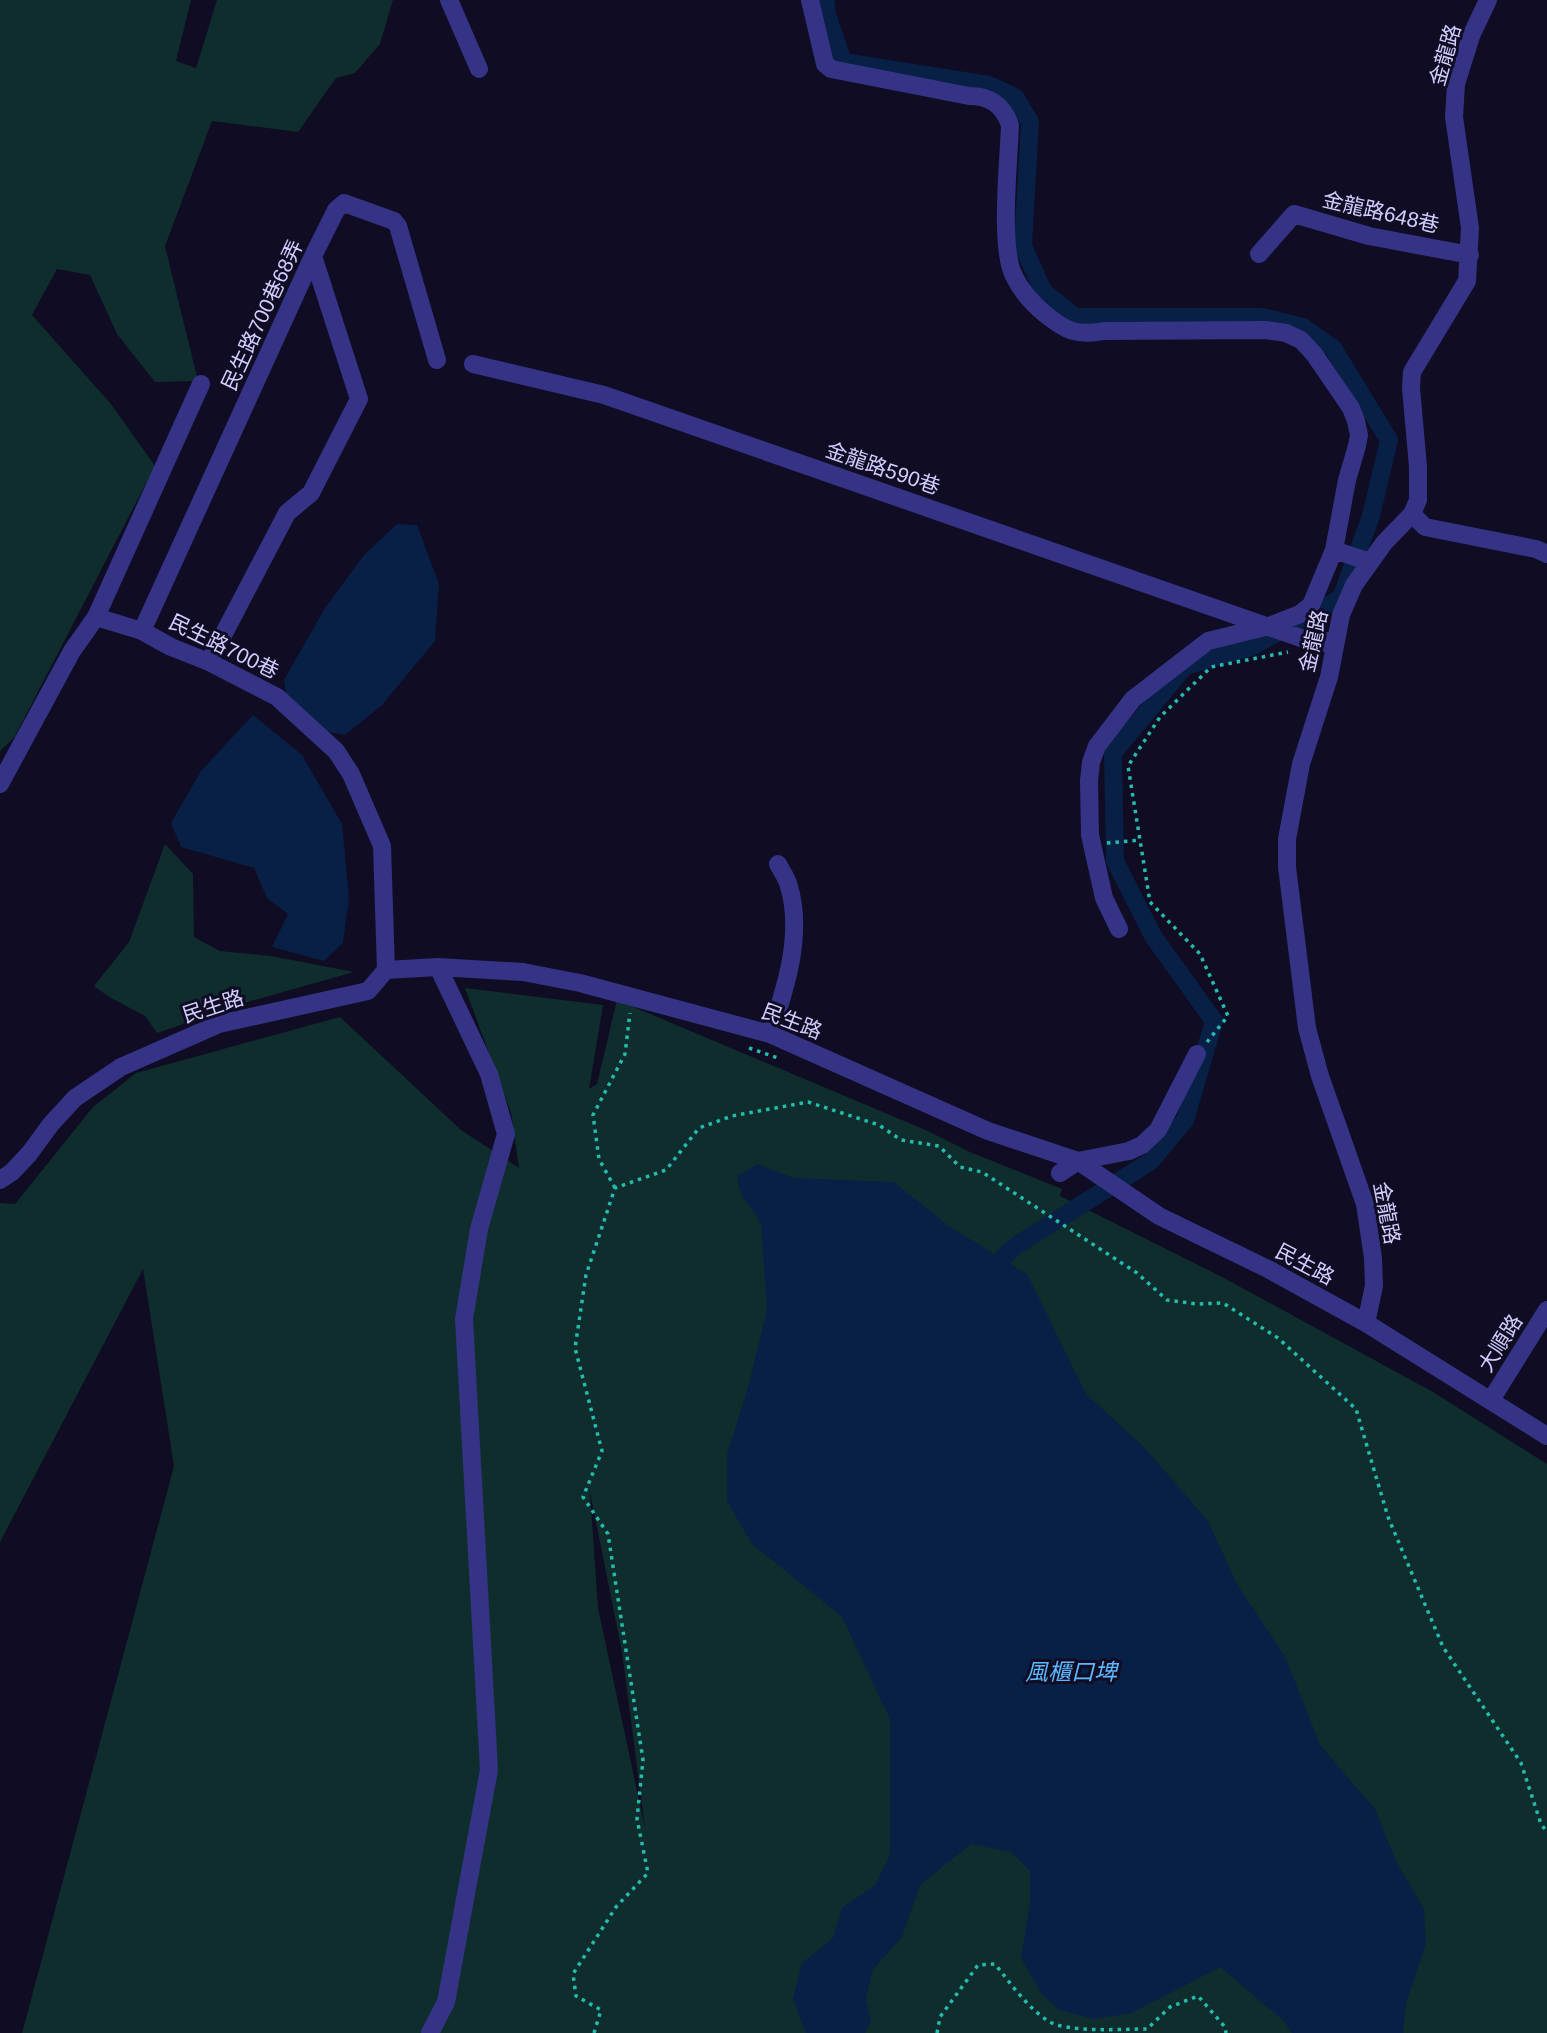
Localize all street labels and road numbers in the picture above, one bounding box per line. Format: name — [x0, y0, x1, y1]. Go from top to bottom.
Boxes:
street label: 金龍路 — [1425, 22, 1465, 88]
street label: 金龍路648巷 — [1320, 187, 1442, 237]
street label: 民生路700巷68弄 — [217, 236, 307, 394]
street label: 金龍路590巷 — [823, 438, 943, 498]
street label: 金龍路 — [1295, 608, 1331, 674]
street label: 民生路700巷 — [165, 610, 283, 682]
street label: 民生路 — [179, 985, 247, 1027]
street label: 民生路 — [758, 999, 826, 1043]
street label: 金龍路 — [1370, 1180, 1404, 1246]
street label: 民生路 — [1272, 1239, 1338, 1289]
street label: 大順路 — [1474, 1310, 1526, 1376]

